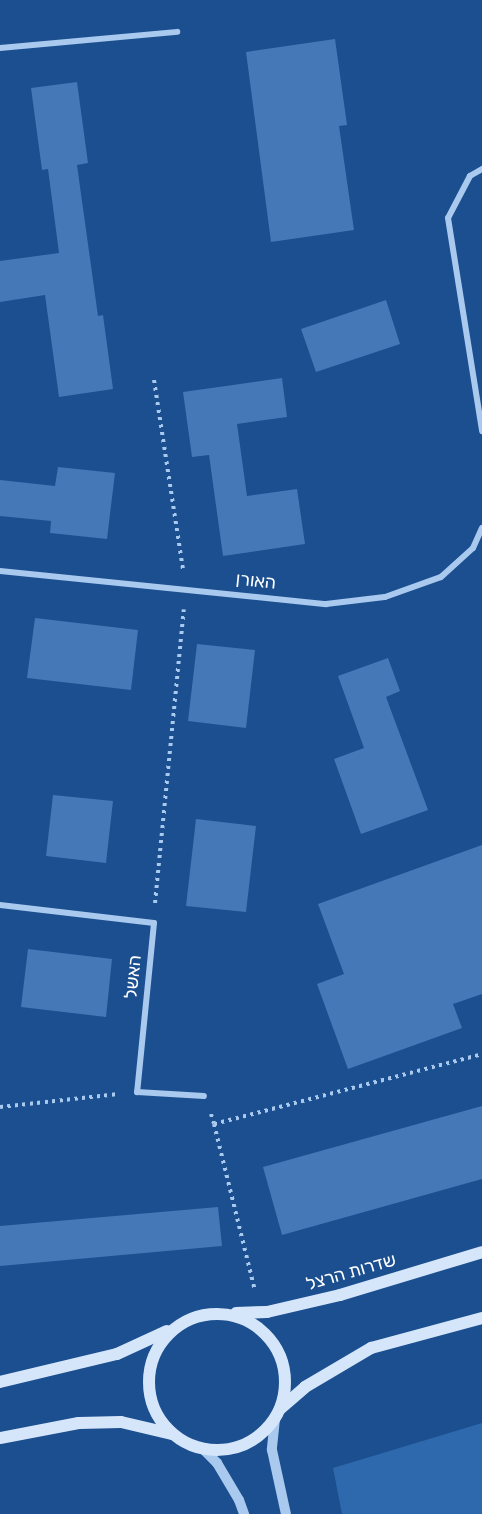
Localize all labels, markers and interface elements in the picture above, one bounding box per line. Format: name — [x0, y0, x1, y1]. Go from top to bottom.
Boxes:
street label: האורן — [235, 568, 277, 594]
street label: האשל — [120, 954, 146, 1000]
street label: שדרות הרצל — [303, 1249, 399, 1295]

